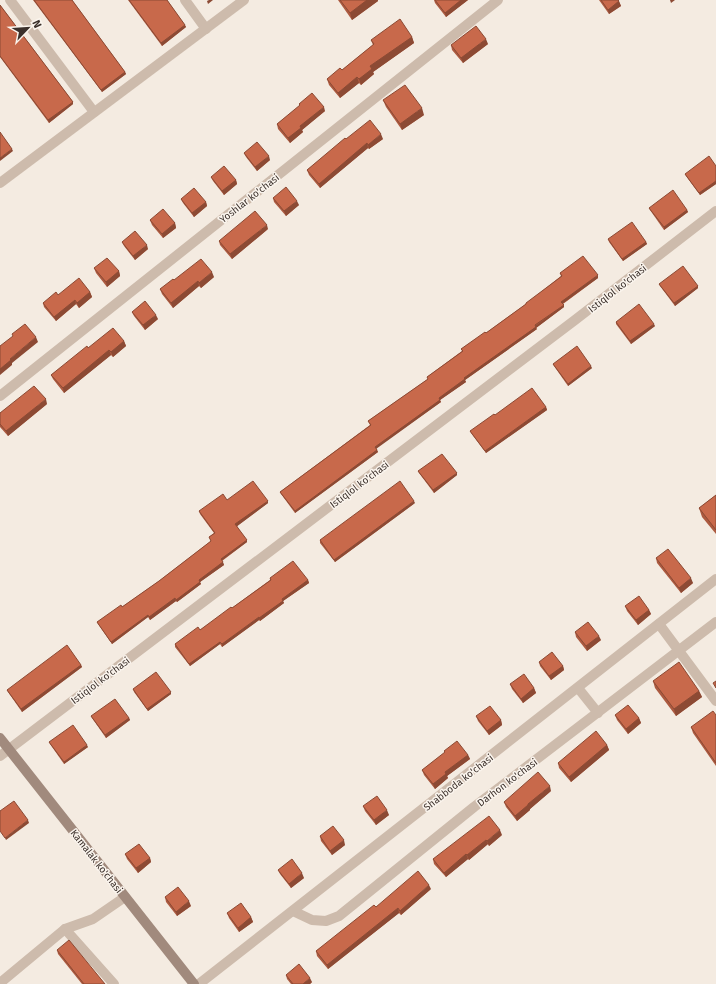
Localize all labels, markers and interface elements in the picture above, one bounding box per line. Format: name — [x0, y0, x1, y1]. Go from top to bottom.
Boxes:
north arrow — [8, 8, 48, 48]
text: N — [29, 18, 44, 30]
street label: Yoshlar ko'chasi — [217, 172, 282, 226]
street label: Istiqlol ko'chasi — [586, 262, 649, 315]
street label: Istiqlol ko'chasi — [328, 459, 392, 511]
street label: Istiqlol ko'chasi — [69, 655, 133, 707]
street label: Shabboda ko'chasi — [421, 752, 496, 814]
street label: Darhon ko'chasi — [475, 756, 540, 809]
street label: Kamalak ko'chasi — [68, 827, 125, 896]

